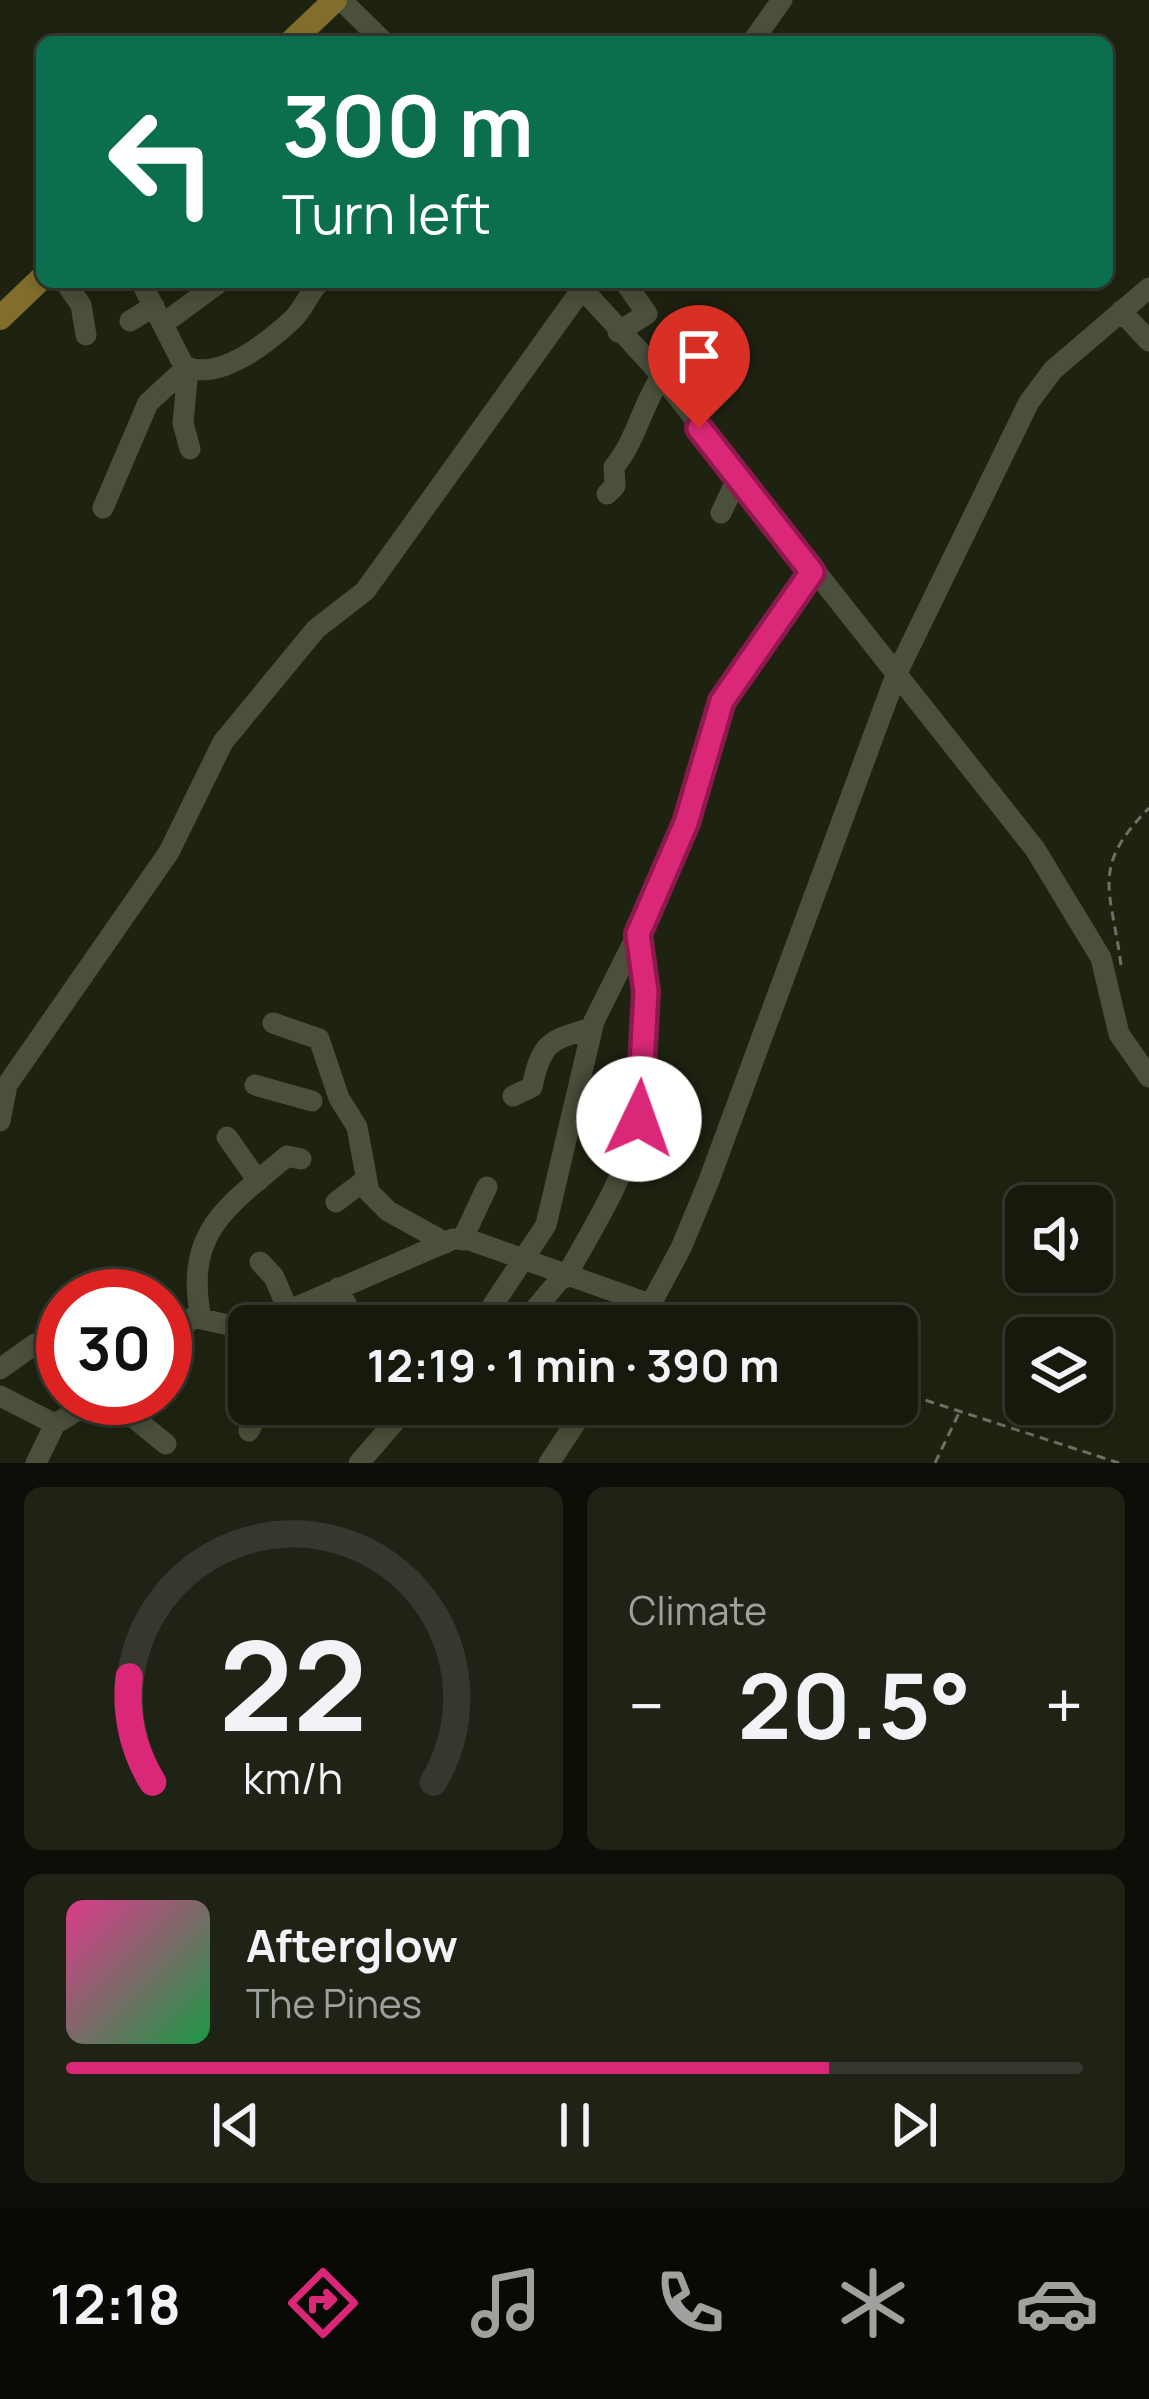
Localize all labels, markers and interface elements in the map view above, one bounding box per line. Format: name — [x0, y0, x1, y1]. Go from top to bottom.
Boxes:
text: 300 m — [282, 67, 534, 182]
icon: left — [84, 84, 240, 240]
text: Turn left — [282, 176, 491, 250]
pin — [648, 305, 750, 428]
icon: arrive — [666, 323, 732, 389]
position arrow — [576, 1056, 702, 1182]
map controls — [1005, 1185, 1113, 1425]
button: sound — [1005, 1185, 1113, 1293]
speed limit sign: 30 — [36, 1269, 192, 1425]
button: layers — [1005, 1317, 1113, 1425]
text: 12:19 · 1 min · 390 m — [367, 1334, 779, 1396]
text: Climate — [629, 1583, 767, 1637]
text: 22 — [219, 1598, 368, 1768]
text: 20.5° — [738, 1643, 971, 1766]
text: − — [629, 1660, 664, 1750]
text: + — [1045, 1660, 1083, 1750]
text: km/h — [243, 1747, 343, 1806]
text: Afterglow — [246, 1914, 458, 1976]
text: The Pines — [246, 1976, 422, 2030]
icon: previous — [203, 2092, 269, 2158]
icon: pause — [542, 2092, 608, 2158]
icon: next — [881, 2092, 947, 2158]
icon: directions — [281, 2261, 365, 2345]
icon: music — [464, 2261, 548, 2345]
icon: phone — [648, 2261, 732, 2345]
icon: climate — [831, 2261, 915, 2345]
icon: car — [1015, 2261, 1099, 2345]
text: 12:18 — [50, 2266, 181, 2340]

